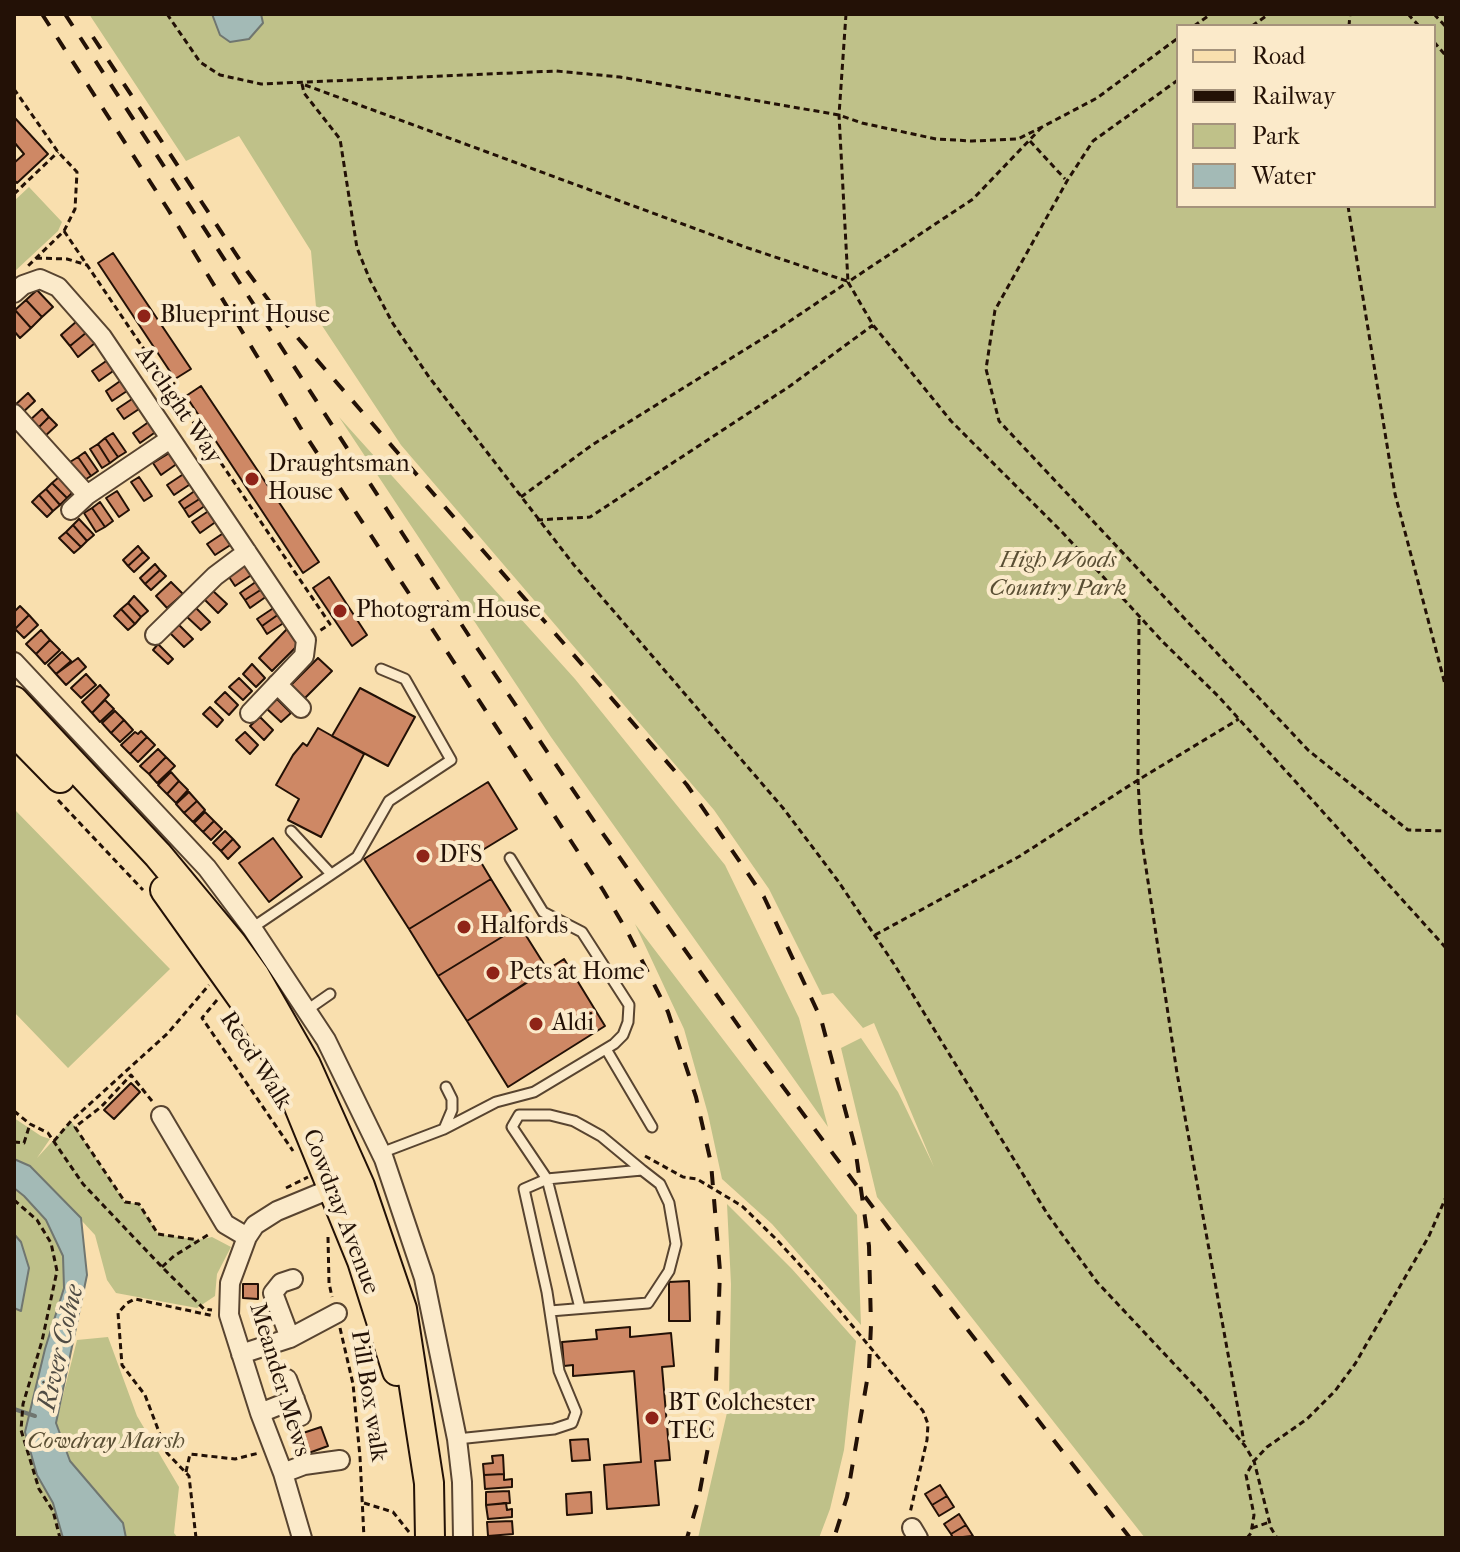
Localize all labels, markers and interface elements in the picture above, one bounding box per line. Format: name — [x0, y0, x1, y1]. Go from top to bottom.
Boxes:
legend — [1176, 24, 1436, 208]
text: Road — [1252, 42, 1305, 70]
text: Railway — [1252, 82, 1335, 110]
text: Park — [1252, 122, 1300, 150]
text: Water — [1252, 162, 1316, 190]
place label: Blueprint House — [160, 302, 330, 330]
marker: Blueprint House — [135, 307, 153, 325]
street label: Arclight Way — [128, 342, 228, 470]
place label: Draughtsman House — [268, 451, 410, 507]
marker: Draughtsman House — [243, 470, 261, 488]
park label: High Woods Country Park — [989, 547, 1127, 603]
place label: Photogram House — [356, 597, 541, 625]
marker: Photogram House — [331, 602, 349, 620]
place label: DFS — [439, 842, 482, 870]
marker: DFS — [414, 847, 432, 865]
place label: Halfords — [480, 913, 568, 941]
marker: Halfords — [455, 918, 473, 936]
place label: Pets at Home — [509, 959, 645, 987]
marker: Pets at Home — [484, 964, 502, 982]
street label: Reed Walk — [213, 1007, 297, 1115]
place label: Aldi — [552, 1010, 594, 1038]
marker: Aldi — [527, 1015, 545, 1033]
street label: Cowdray Avenue — [295, 1125, 385, 1299]
water label: River Colne — [32, 1282, 92, 1414]
street label: Meander Mews — [242, 1300, 316, 1460]
street label: Pill Box walk — [343, 1328, 393, 1464]
place label: BT Colchester TEC — [668, 1390, 815, 1446]
marker: BT Colchester TEC — [643, 1409, 661, 1427]
park label: Cowdray Marsh — [27, 1428, 185, 1456]

